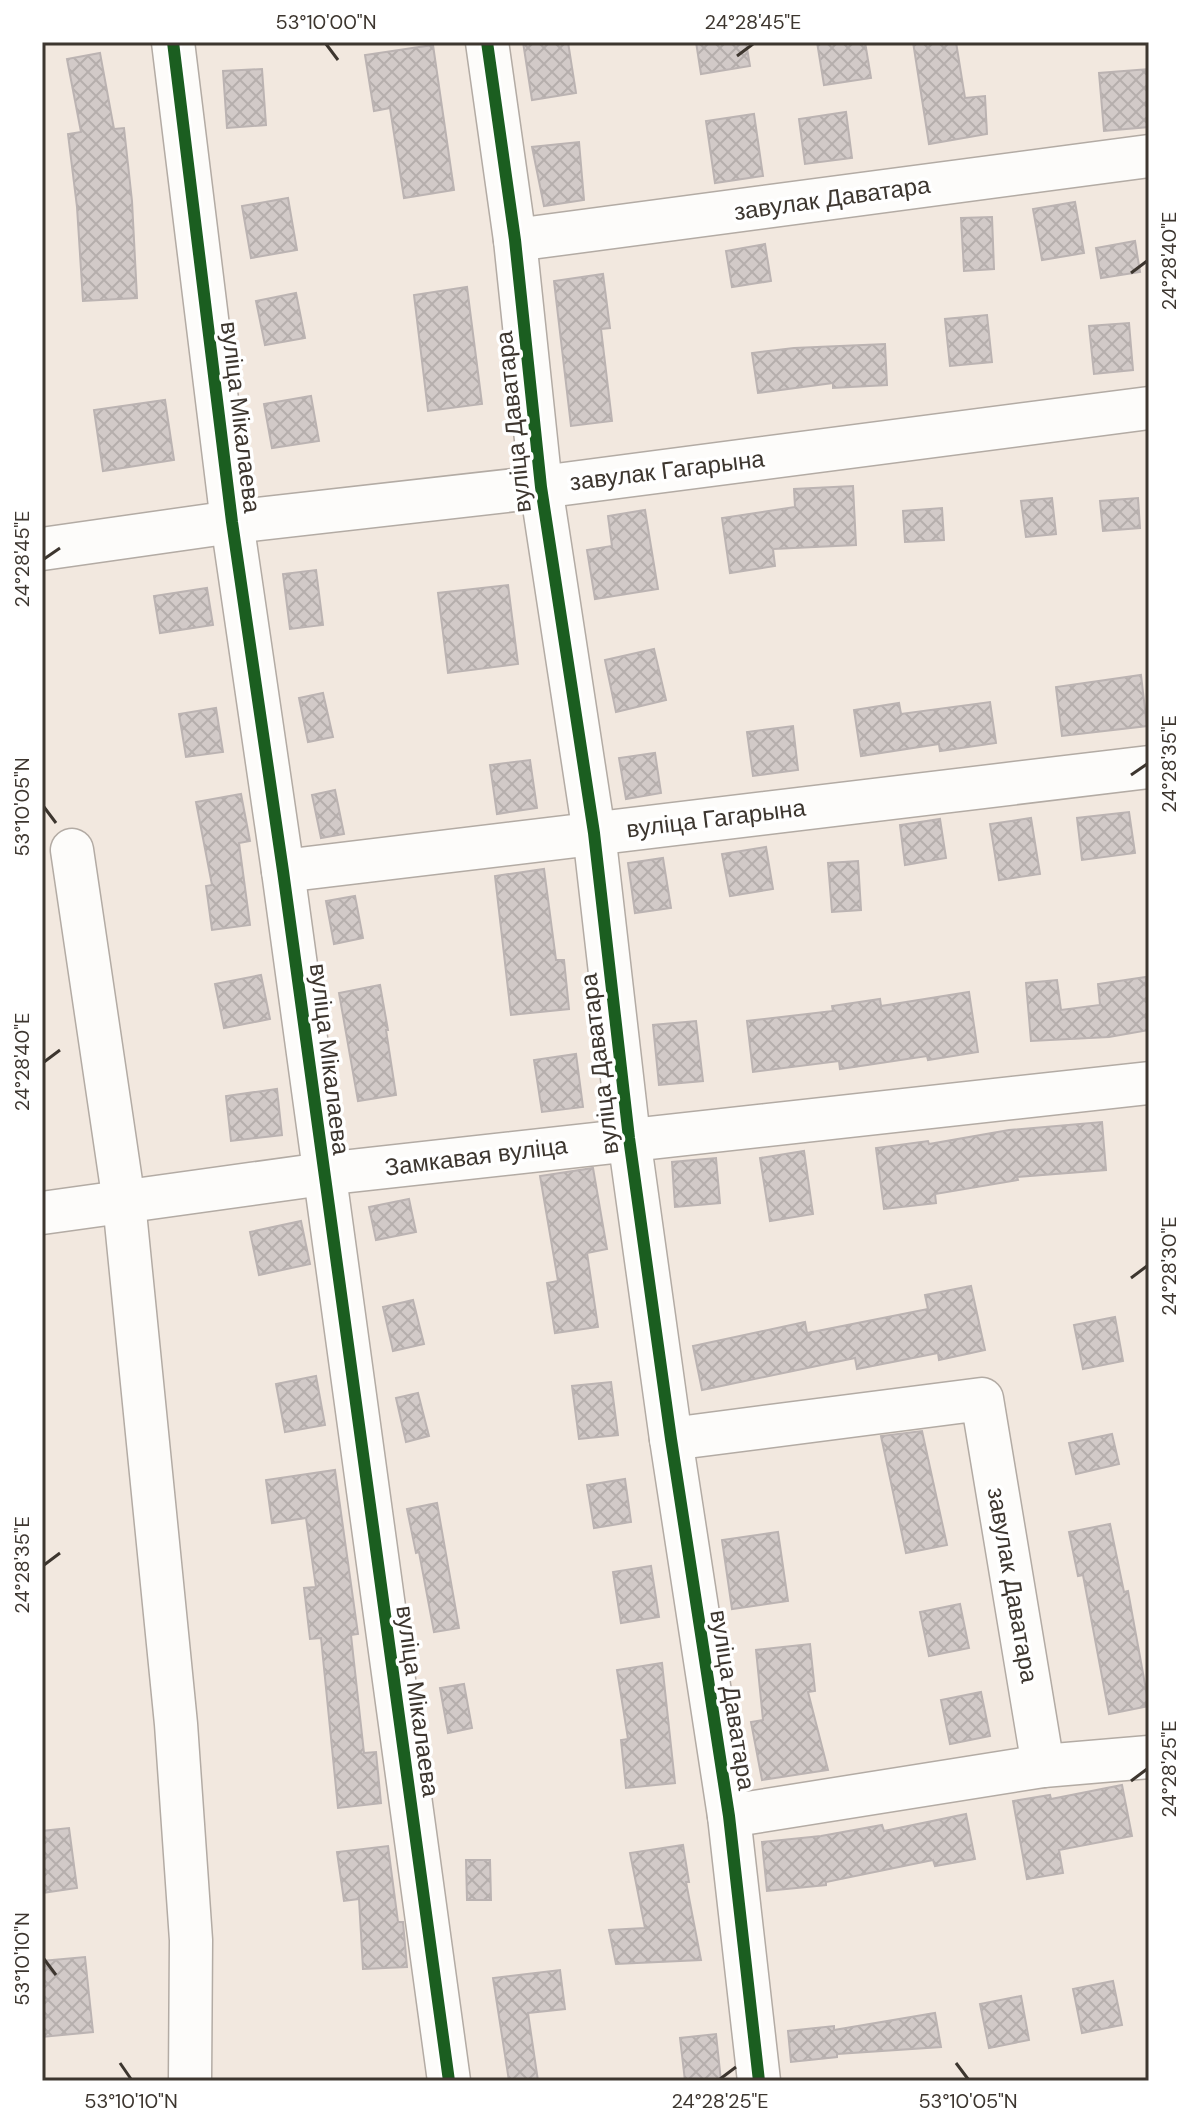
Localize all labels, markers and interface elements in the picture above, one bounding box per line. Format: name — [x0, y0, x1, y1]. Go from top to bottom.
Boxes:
text: 53°10'00"N — [276, 9, 376, 35]
text: 24°28'45"E — [705, 9, 801, 35]
street label: завулак Даватара — [732, 169, 933, 227]
text: 24°28'40"E — [1156, 212, 1182, 310]
street label: вуліца Мікалаева — [214, 319, 268, 515]
street label: вуліца Даватара — [488, 329, 538, 514]
street label: завулак Гагарына — [568, 443, 767, 497]
text: 24°28'45"E — [9, 511, 35, 607]
text: 24°28'35"E — [1156, 715, 1182, 813]
text: 53°10'05"N — [9, 757, 35, 857]
street label: вуліца Гагарына — [625, 792, 808, 844]
street label: вуліца Мікалаева — [303, 961, 357, 1157]
street label: вуліца Даватара — [572, 971, 625, 1156]
text: 24°28'40"E — [9, 1013, 35, 1111]
street label: Замкавая вуліца — [383, 1129, 570, 1183]
text: 24°28'30"E — [1156, 1216, 1182, 1316]
street label: завулак Даватара — [981, 1485, 1046, 1686]
text: 24°28'35"E — [9, 1516, 35, 1614]
street label: вуліца Мікалаева — [389, 1603, 447, 1799]
street label: вуліца Даватара — [703, 1608, 763, 1793]
text: 24°28'25"E — [1156, 1720, 1182, 1818]
text: 53°10'10"N — [9, 1912, 35, 2006]
text: 53°10'10"N — [84, 2088, 178, 2114]
text: 24°28'25"E — [671, 2088, 769, 2114]
text: 53°10'05"N — [918, 2088, 1018, 2114]

